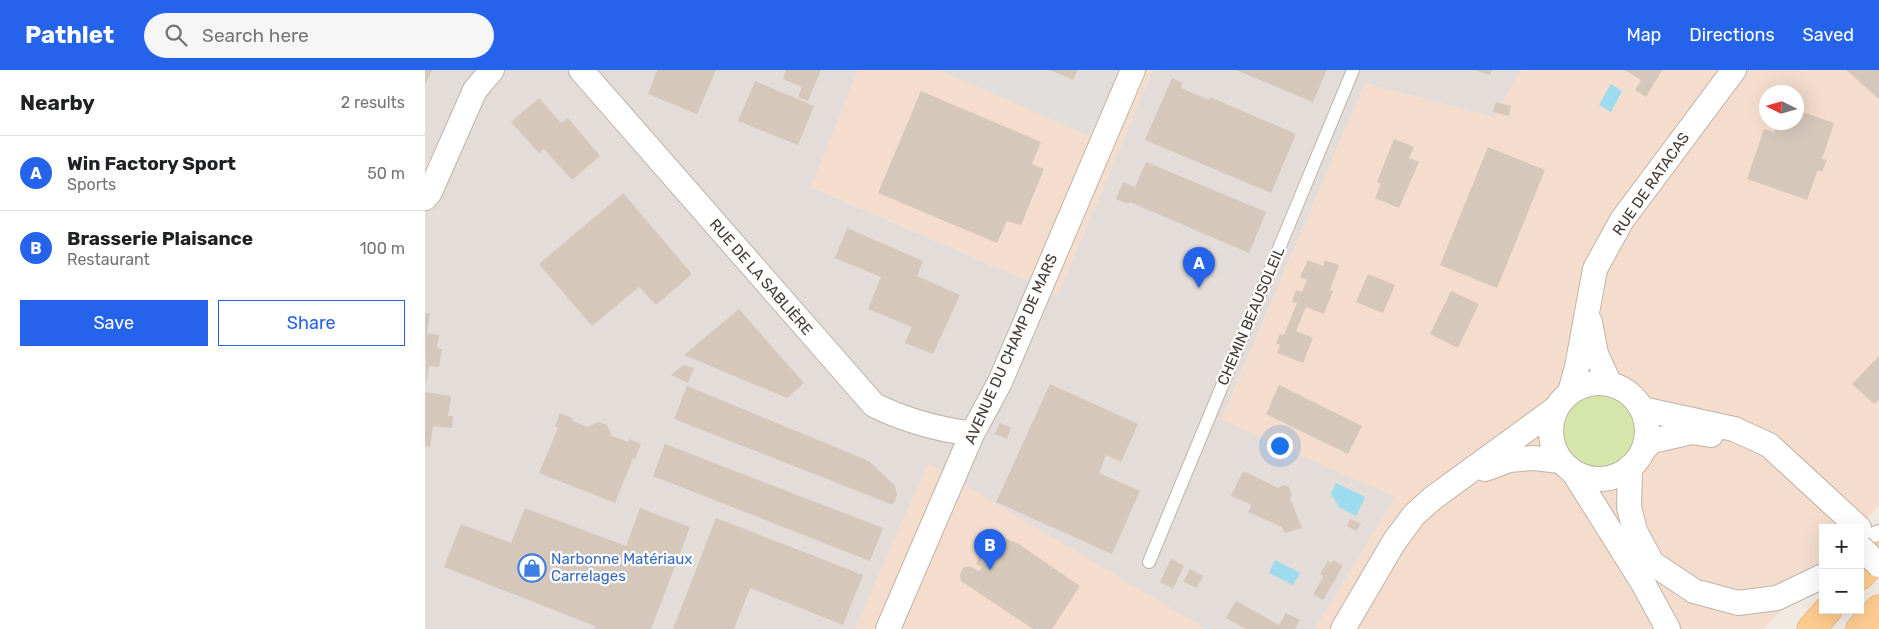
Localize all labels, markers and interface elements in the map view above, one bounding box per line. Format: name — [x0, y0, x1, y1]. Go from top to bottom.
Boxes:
search box — [144, 13, 494, 58]
text: Pathlet — [25, 21, 114, 49]
icon: search — [162, 21, 190, 49]
text: Search here — [202, 24, 309, 47]
text: Map — [1626, 24, 1661, 46]
text: Directions — [1689, 24, 1775, 46]
text: Saved — [1803, 24, 1854, 46]
north arrow — [1759, 85, 1804, 130]
text: Nearby — [20, 90, 95, 115]
text: 2 results — [341, 93, 405, 112]
street label: RUE DE RATACAS — [1609, 129, 1693, 239]
text: Win Factory Sport — [67, 152, 236, 175]
text: A — [30, 164, 42, 183]
text: 50 m — [367, 164, 405, 183]
text: Sports — [67, 175, 116, 194]
street label: RUE DE LA SABLIÈRE — [706, 215, 816, 339]
text: Brasserie Plaisance — [67, 227, 253, 250]
text: B — [30, 239, 42, 258]
text: 100 m — [360, 239, 405, 258]
street label: CHEMIN BEAUSOLEIL — [1214, 243, 1289, 388]
pin: A — [1183, 247, 1215, 288]
text: Restaurant — [67, 250, 150, 269]
street label: AVENUE DU CHAMP DE MARS — [961, 251, 1061, 447]
button: Save — [20, 300, 208, 346]
button: Share — [218, 300, 405, 346]
your location — [1267, 433, 1293, 459]
map controls — [1819, 524, 1864, 614]
button: + — [1819, 524, 1864, 569]
pin: B — [974, 529, 1006, 570]
place label: Narbonne Matériaux Carrelages — [551, 550, 692, 585]
shop icon: Narbonne Matériaux Carrelages — [517, 553, 547, 583]
button: − — [1819, 569, 1864, 614]

